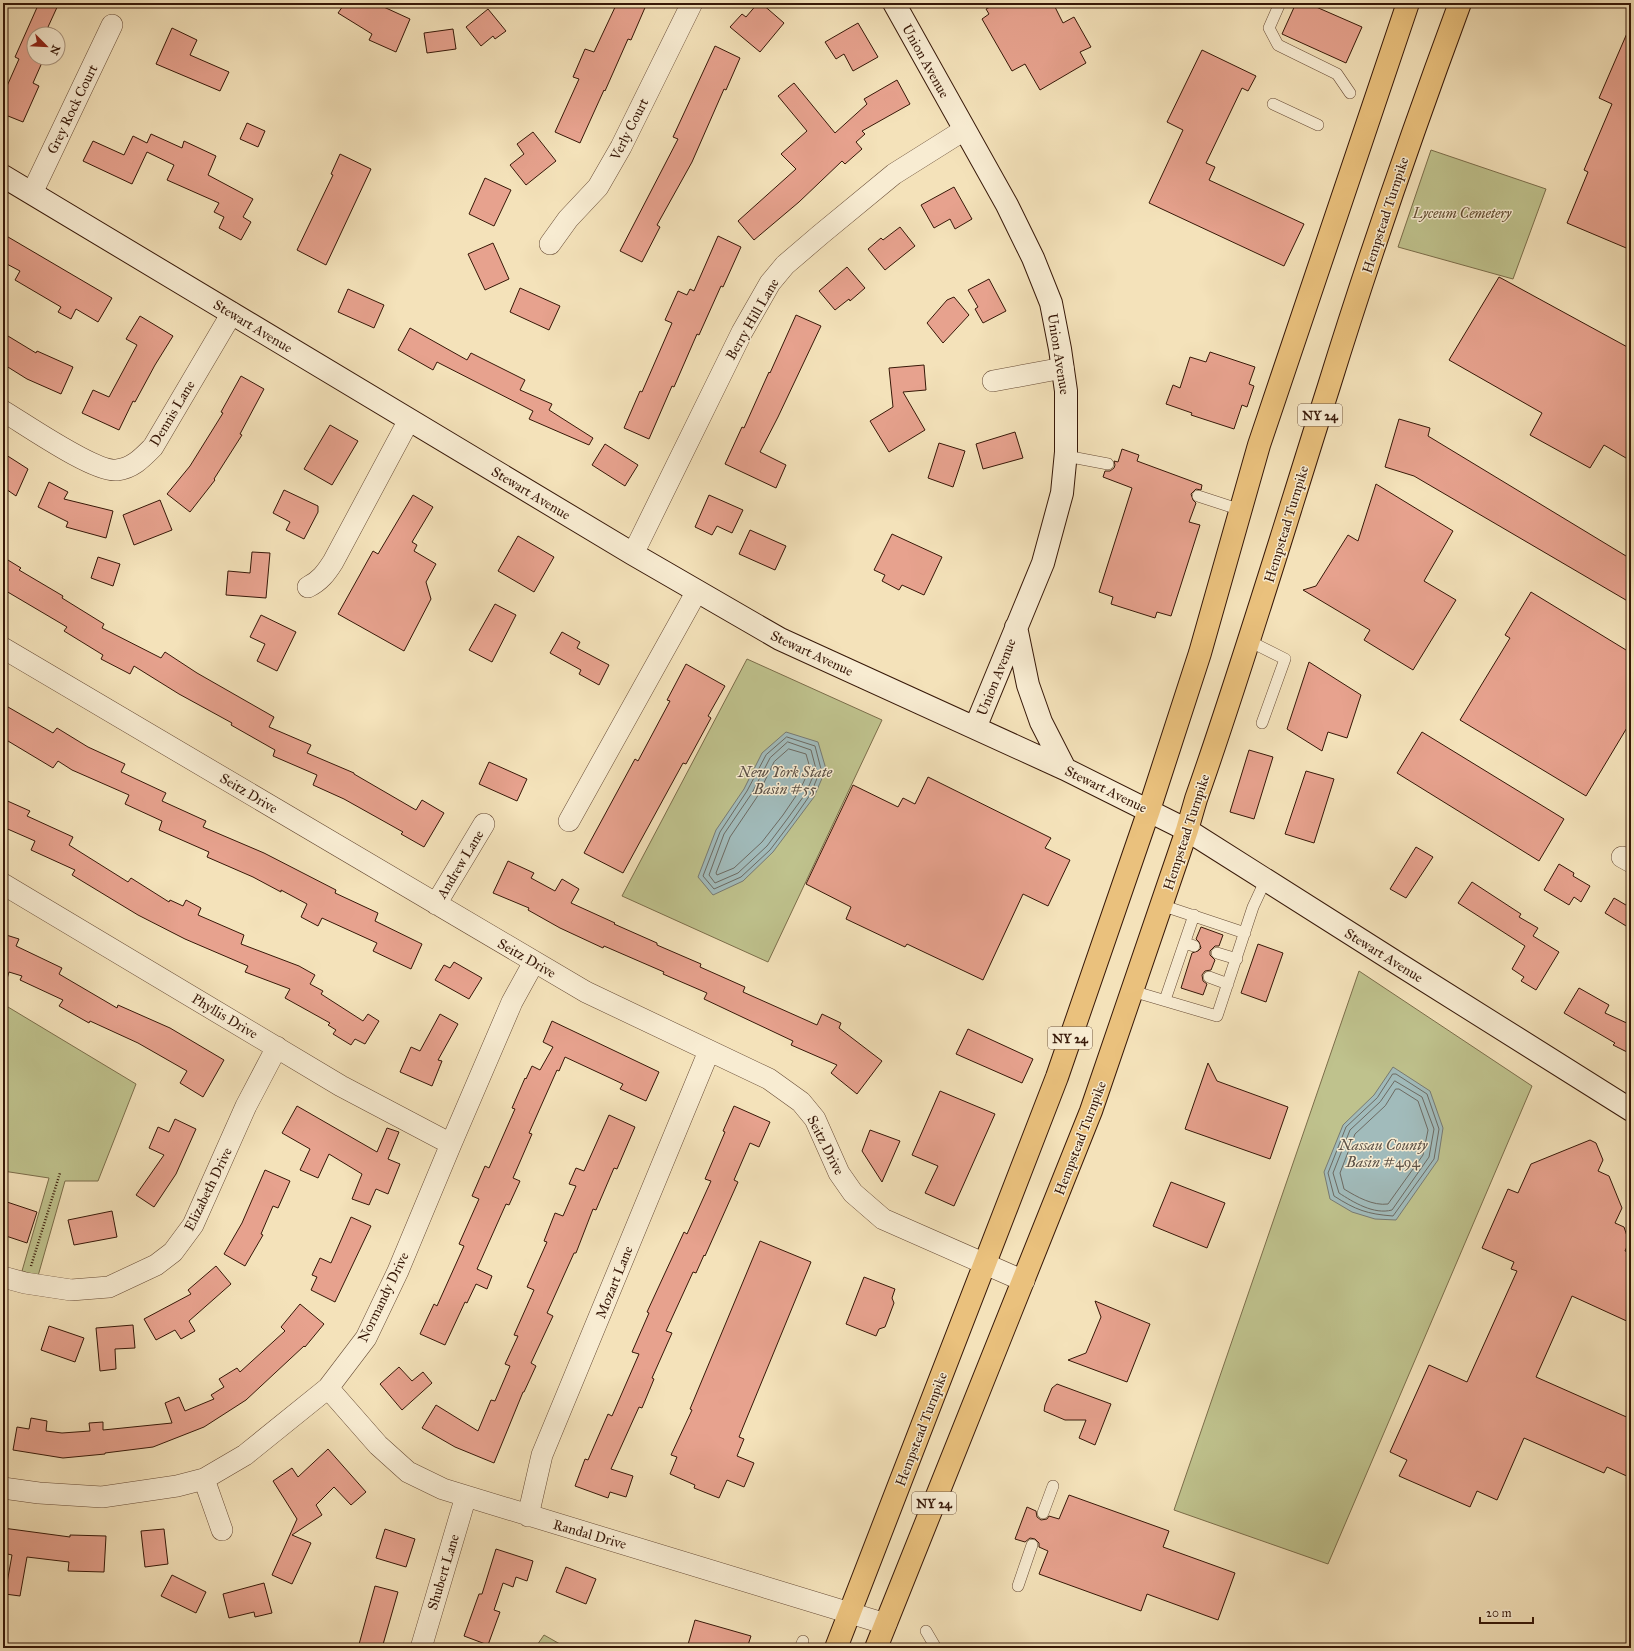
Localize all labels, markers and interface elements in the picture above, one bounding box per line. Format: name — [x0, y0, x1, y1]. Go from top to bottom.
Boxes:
street label: Union Avenue — [898, 21, 953, 101]
north arrow — [26, 26, 66, 66]
text: N — [47, 43, 63, 57]
street label: Grey Rock Court — [43, 62, 101, 157]
street label: Verly Court — [606, 95, 652, 164]
street label: Hempstead Turnpike — [1359, 155, 1412, 275]
park label: Lyceum Cemetery — [1412, 205, 1512, 222]
street label: Berry Hill Lane — [722, 275, 783, 363]
street label: Stewart Avenue — [210, 296, 295, 357]
street label: Union Avenue — [1044, 312, 1073, 396]
street label: Dennis Lane — [146, 377, 199, 449]
road number: NY 24 — [1298, 404, 1342, 426]
street label: Stewart Avenue — [488, 463, 573, 524]
street label: Hempstead Turnpike — [1261, 464, 1312, 585]
street label: Stewart Avenue — [768, 627, 856, 680]
street label: Union Avenue — [973, 636, 1020, 718]
street label: Stewart Avenue — [1062, 762, 1150, 817]
water label: New York State Basin #55 — [737, 763, 832, 798]
street label: Seitz Drive — [217, 770, 281, 817]
street label: Hempstead Turnpike — [1160, 772, 1213, 892]
street label: Andrew Lane — [433, 827, 488, 902]
street label: Stewart Avenue — [1341, 925, 1426, 986]
street label: Seitz Drive — [495, 935, 559, 982]
street label: Phyllis Drive — [189, 990, 261, 1043]
road number: NY 24 — [1048, 1027, 1092, 1049]
street label: Hempstead Turnpike — [1051, 1078, 1110, 1198]
street label: Seitz Drive — [803, 1113, 848, 1178]
water label: Nassau County Basin #494 — [1338, 1136, 1429, 1171]
street label: Elizabeth Drive — [181, 1145, 236, 1234]
street label: Mozart Lane — [592, 1243, 637, 1321]
street label: Normandy Drive — [354, 1249, 413, 1345]
street label: Hempstead Turnpike — [892, 1369, 951, 1489]
road number: NY 24 — [912, 1492, 956, 1514]
street label: Randal Drive — [551, 1516, 629, 1553]
street label: Shubert Lane — [424, 1532, 463, 1612]
scale bar — [1480, 1599, 1533, 1625]
text: 20 m — [1486, 1606, 1512, 1620]

